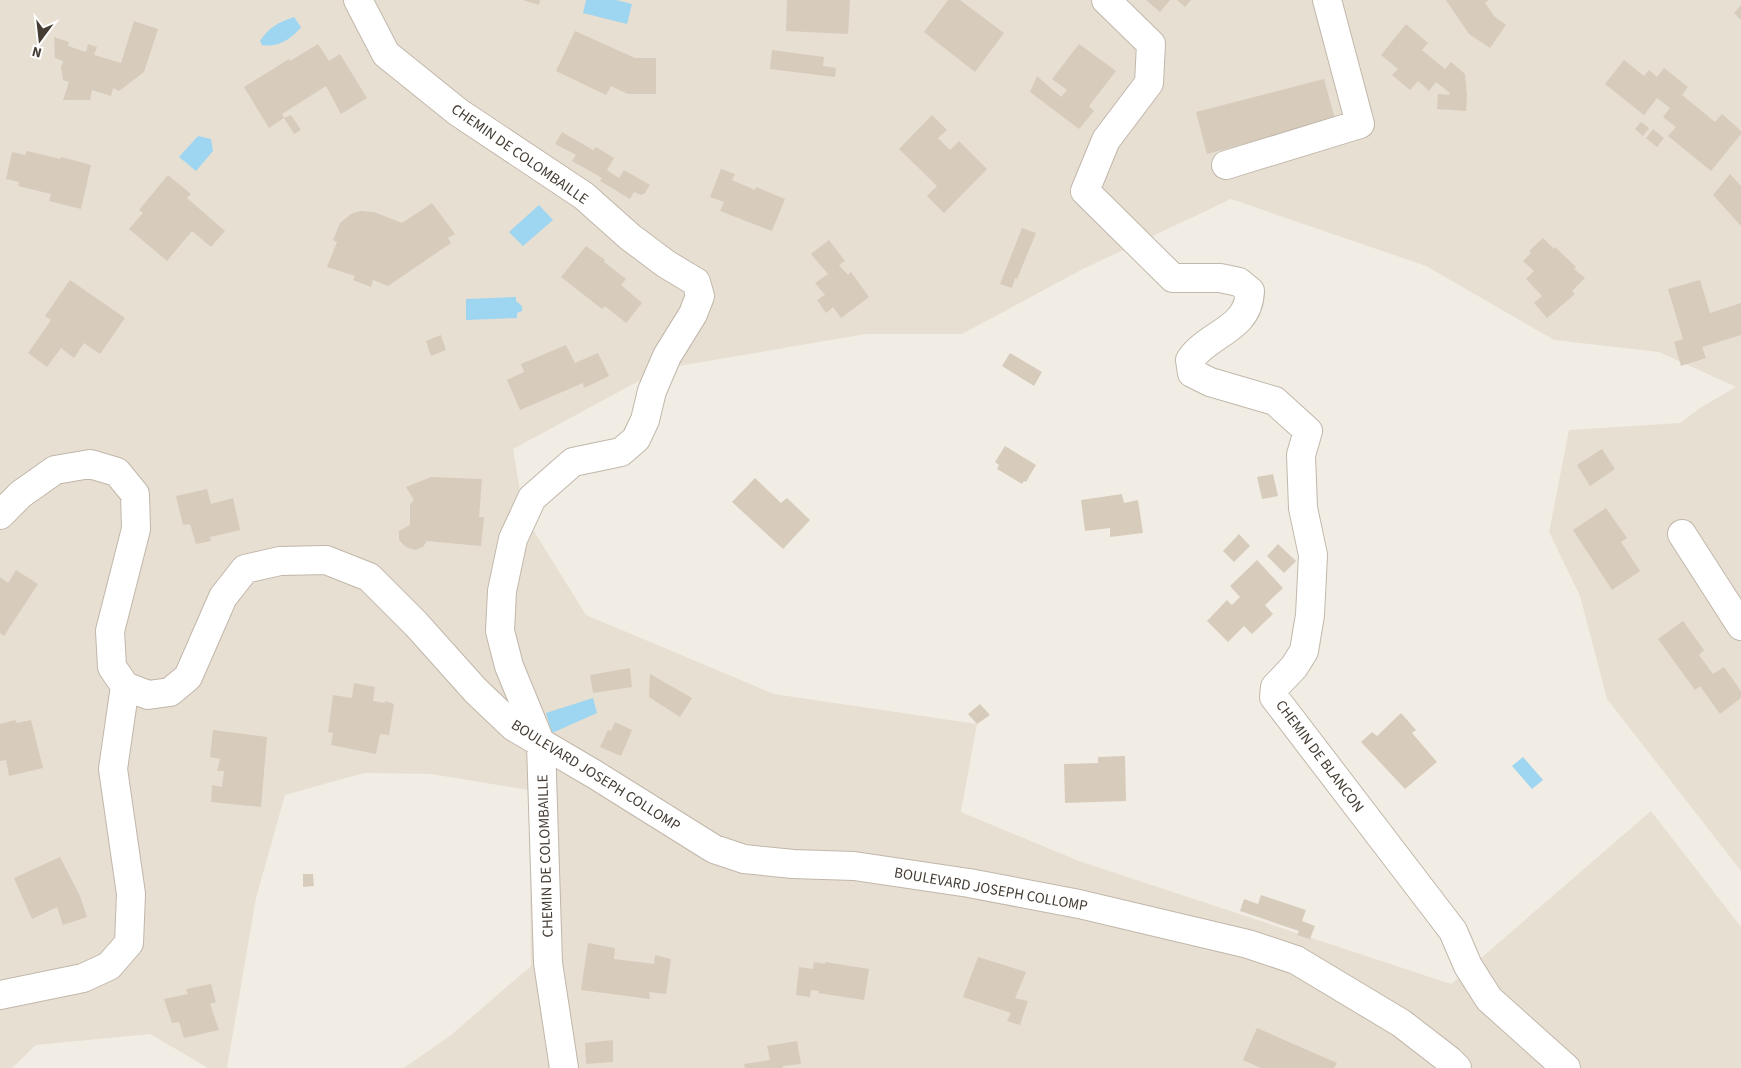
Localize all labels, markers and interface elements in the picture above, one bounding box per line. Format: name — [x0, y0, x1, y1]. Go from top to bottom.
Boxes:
north arrow — [15, 15, 65, 65]
text: N — [30, 41, 44, 62]
street label: CHEMIN DE COLOMBAILLE — [447, 99, 593, 210]
street label: CHEMIN DE BLANCON — [1270, 696, 1369, 817]
street label: BOULEVARD JOSEPH COLLOMP — [507, 715, 684, 836]
street label: CHEMIN DE COLOMBAILLE — [532, 774, 559, 938]
street label: BOULEVARD JOSEPH COLLOMP — [893, 862, 1089, 917]

